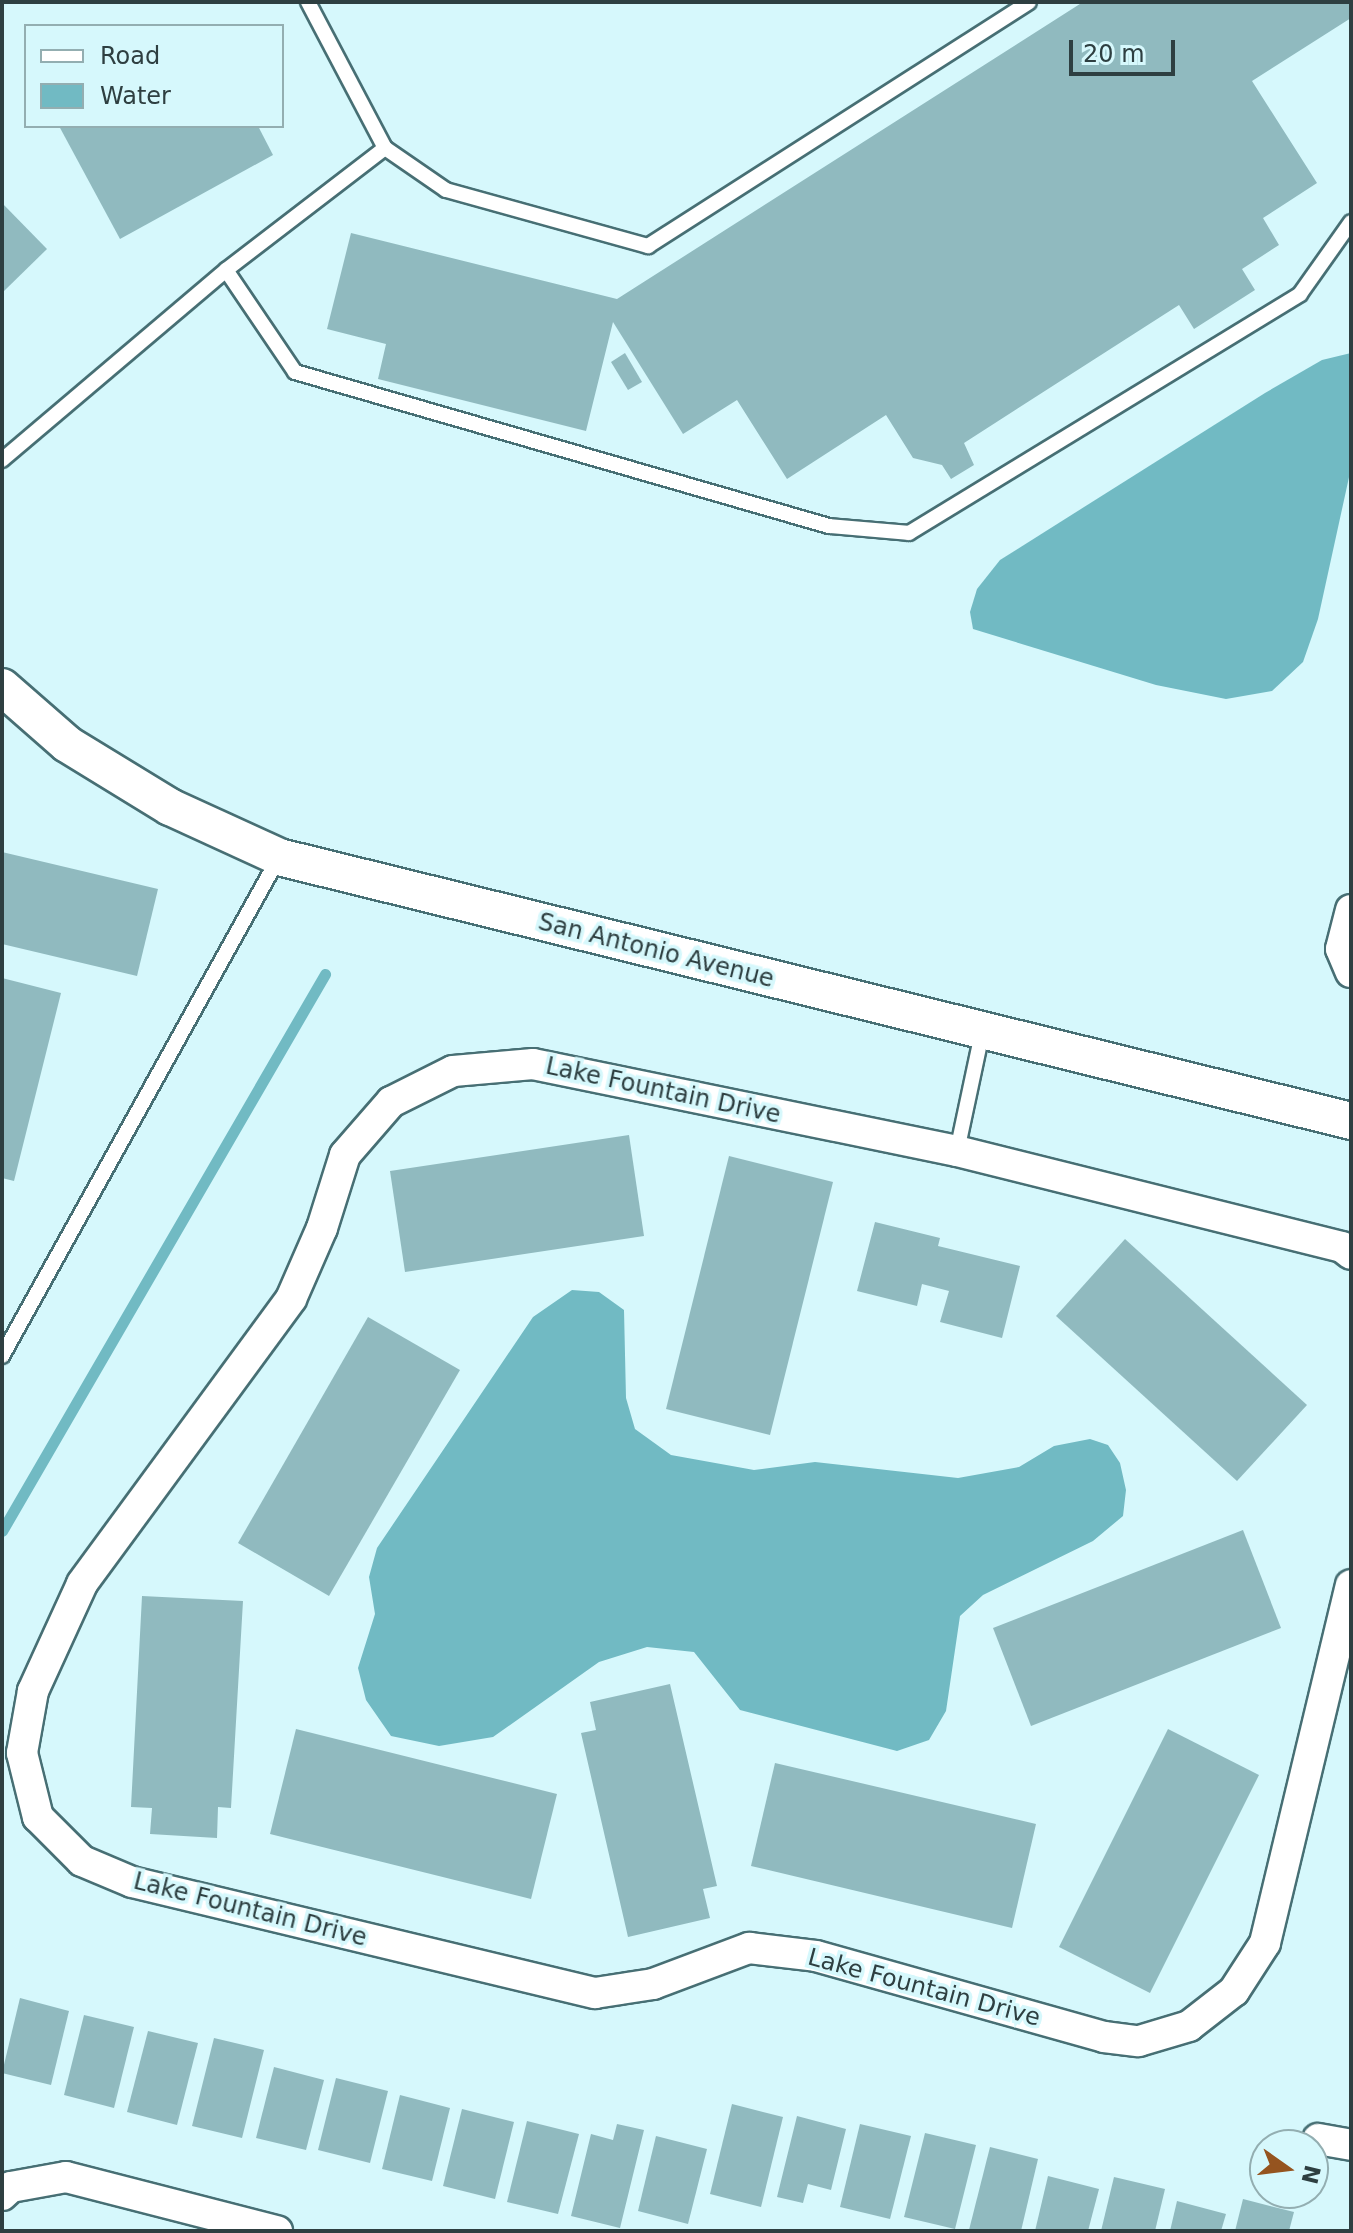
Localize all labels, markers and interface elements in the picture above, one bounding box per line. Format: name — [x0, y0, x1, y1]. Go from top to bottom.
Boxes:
legend — [24, 24, 284, 128]
scale bar — [1073, 24, 1179, 74]
text: 20 m — [1083, 40, 1145, 68]
text: Road — [100, 42, 160, 70]
text: Water — [100, 82, 171, 110]
street label: San Antonio Avenue — [535, 908, 777, 994]
street label: Lake Fountain Drive — [543, 1052, 783, 1130]
street label: Lake Fountain Drive — [130, 1867, 370, 1953]
street label: Lake Fountain Drive — [805, 1943, 1043, 2033]
north arrow — [1249, 2129, 1329, 2209]
text: N — [1296, 2162, 1325, 2186]

